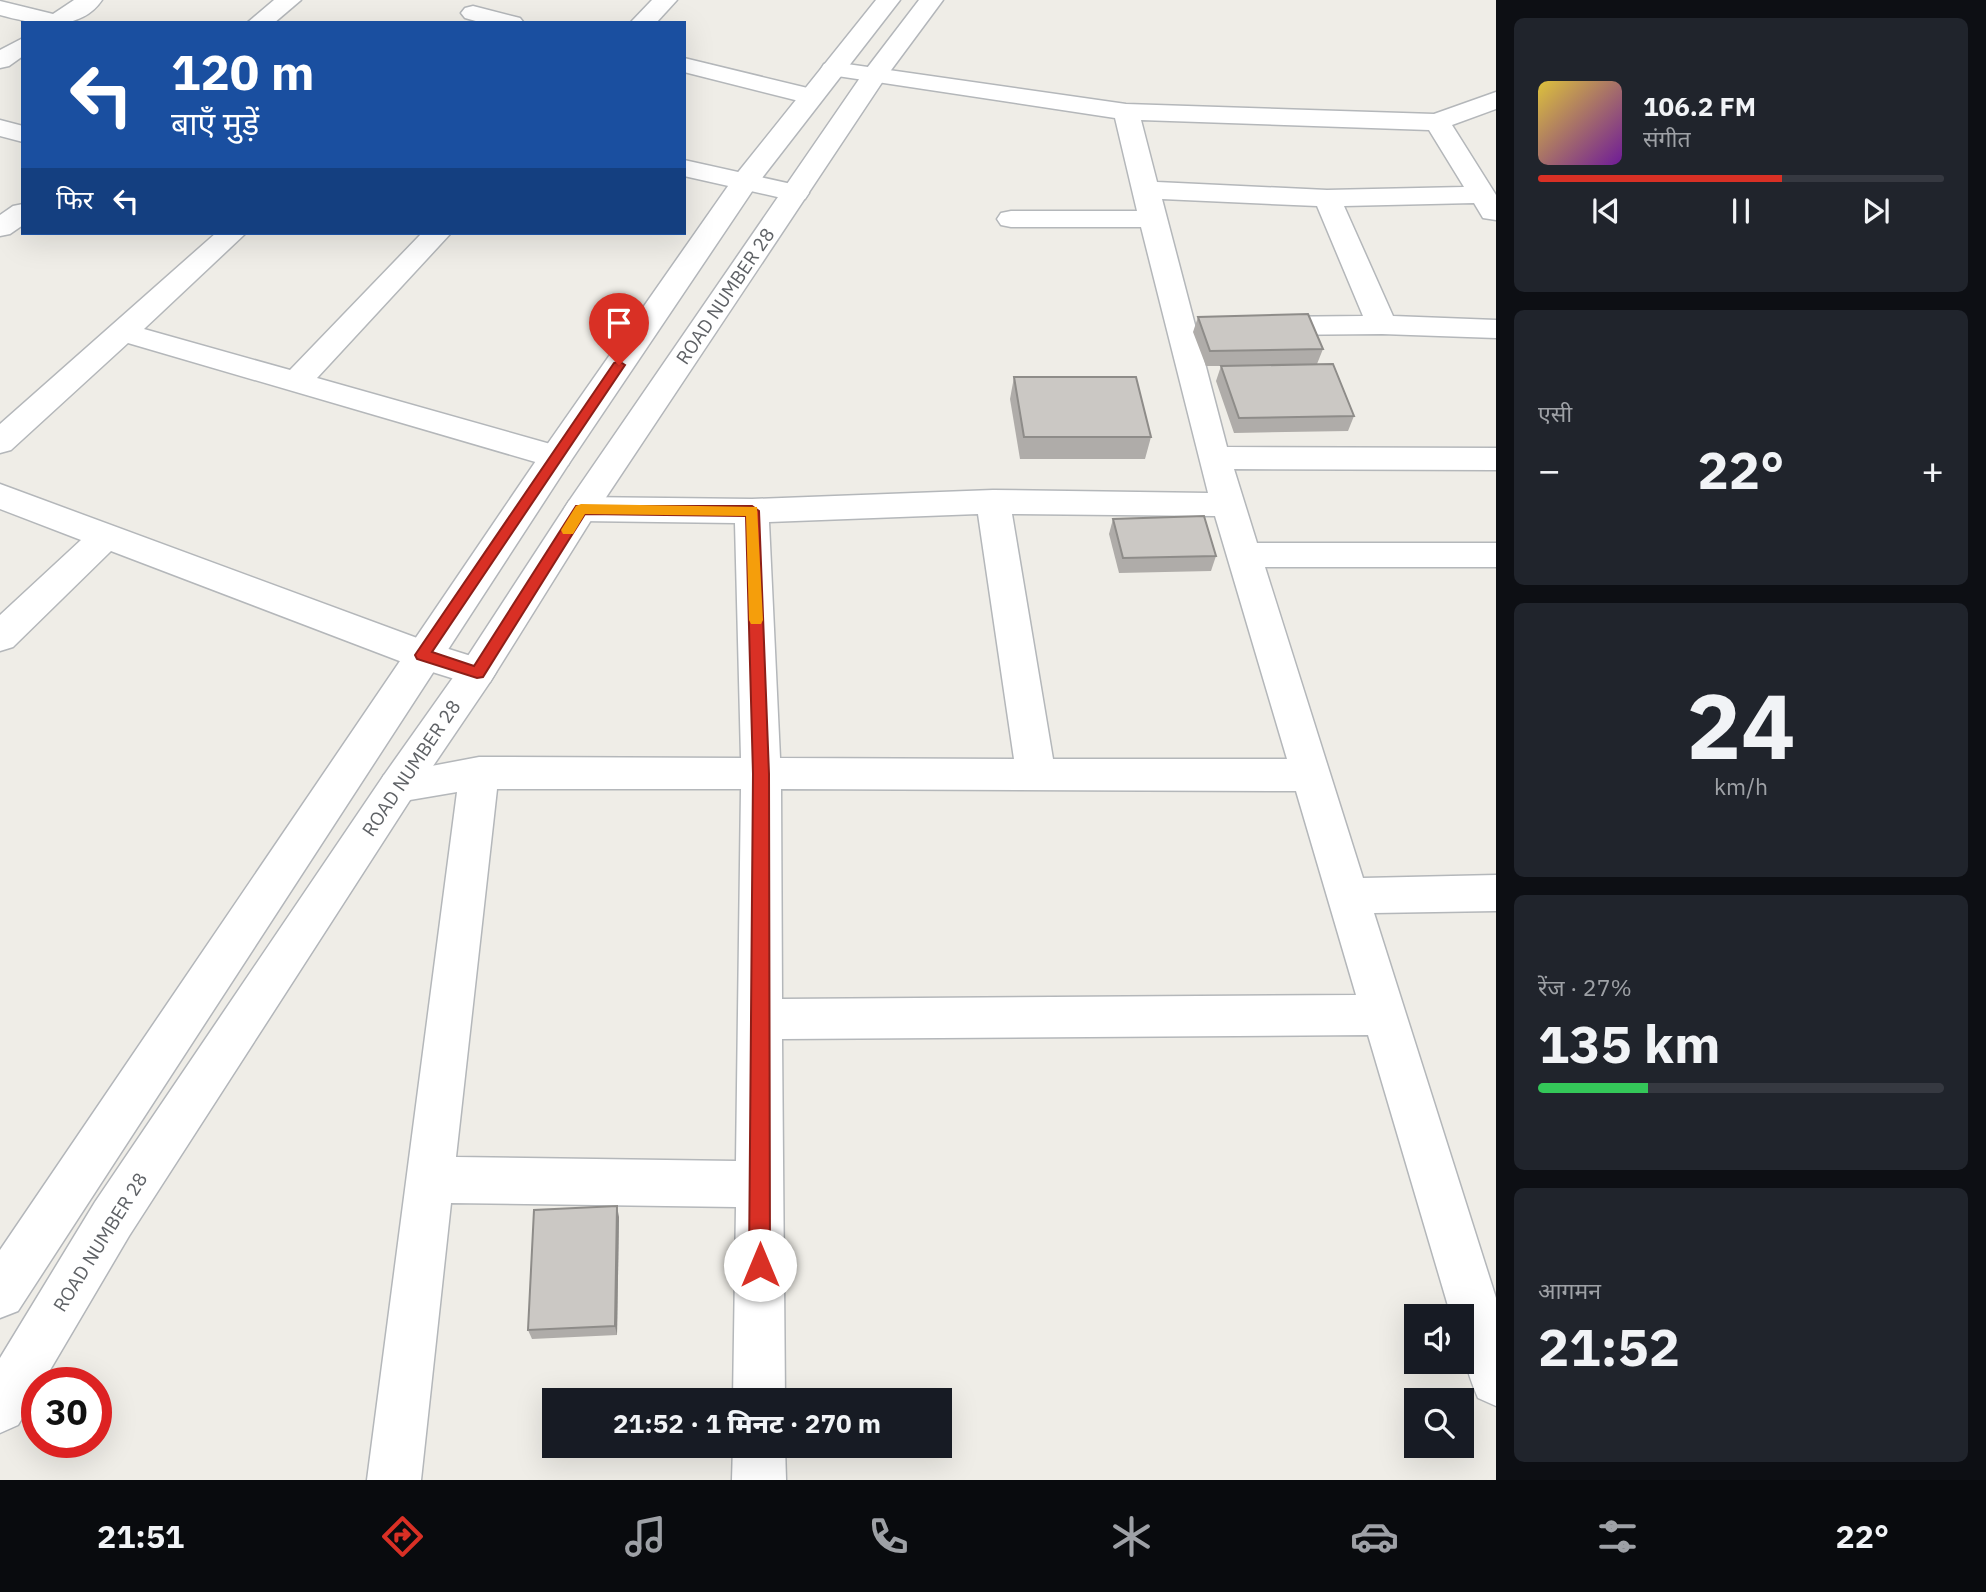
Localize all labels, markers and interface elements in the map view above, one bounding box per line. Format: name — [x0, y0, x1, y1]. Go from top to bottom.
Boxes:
text: 120 m — [171, 40, 315, 103]
icon: left — [56, 49, 147, 140]
text: 106.2 FM — [1643, 89, 1756, 123]
text: बाएँ मुड़ें — [171, 102, 259, 144]
text: संगीत — [1643, 123, 1691, 153]
text: फिर — [56, 182, 93, 216]
icon: left — [107, 182, 145, 220]
icon: previous — [1587, 192, 1625, 230]
icon: pause — [1722, 192, 1760, 230]
icon: next — [1857, 192, 1895, 230]
street label: ROAD NUMBER 28 — [671, 223, 779, 369]
pin — [589, 293, 649, 365]
icon: arrive — [600, 304, 638, 342]
text: एसी — [1538, 398, 1572, 428]
text: 22° — [1698, 436, 1784, 503]
text: − — [1538, 445, 1561, 494]
text: + — [1921, 445, 1944, 494]
text: 24 — [1686, 666, 1796, 784]
street label: ROAD NUMBER 28 — [357, 695, 465, 841]
text: km/h — [1714, 771, 1768, 801]
text: रेंज · 27% — [1538, 972, 1632, 1002]
text: 135 km — [1538, 1010, 1720, 1077]
street label: ROAD NUMBER 28 — [48, 1168, 152, 1316]
position arrow — [723, 1228, 797, 1302]
text: आगमन — [1538, 1275, 1601, 1305]
map controls — [1404, 1304, 1474, 1458]
button: sound — [1404, 1304, 1474, 1374]
text: 21:52 — [1538, 1313, 1680, 1380]
speed limit sign: 30 — [21, 1367, 112, 1458]
button: search — [1404, 1388, 1474, 1458]
text: 21:52 · 1 मिनट · 270 m — [613, 1406, 881, 1440]
icon: directions — [378, 1512, 427, 1561]
icon: music — [621, 1512, 670, 1561]
icon: phone — [864, 1512, 913, 1561]
icon: climate — [1107, 1512, 1156, 1561]
icon: car — [1350, 1512, 1399, 1561]
icon: filters — [1593, 1512, 1642, 1561]
text: 21:51 — [97, 1515, 184, 1557]
text: 22° — [1836, 1515, 1889, 1557]

